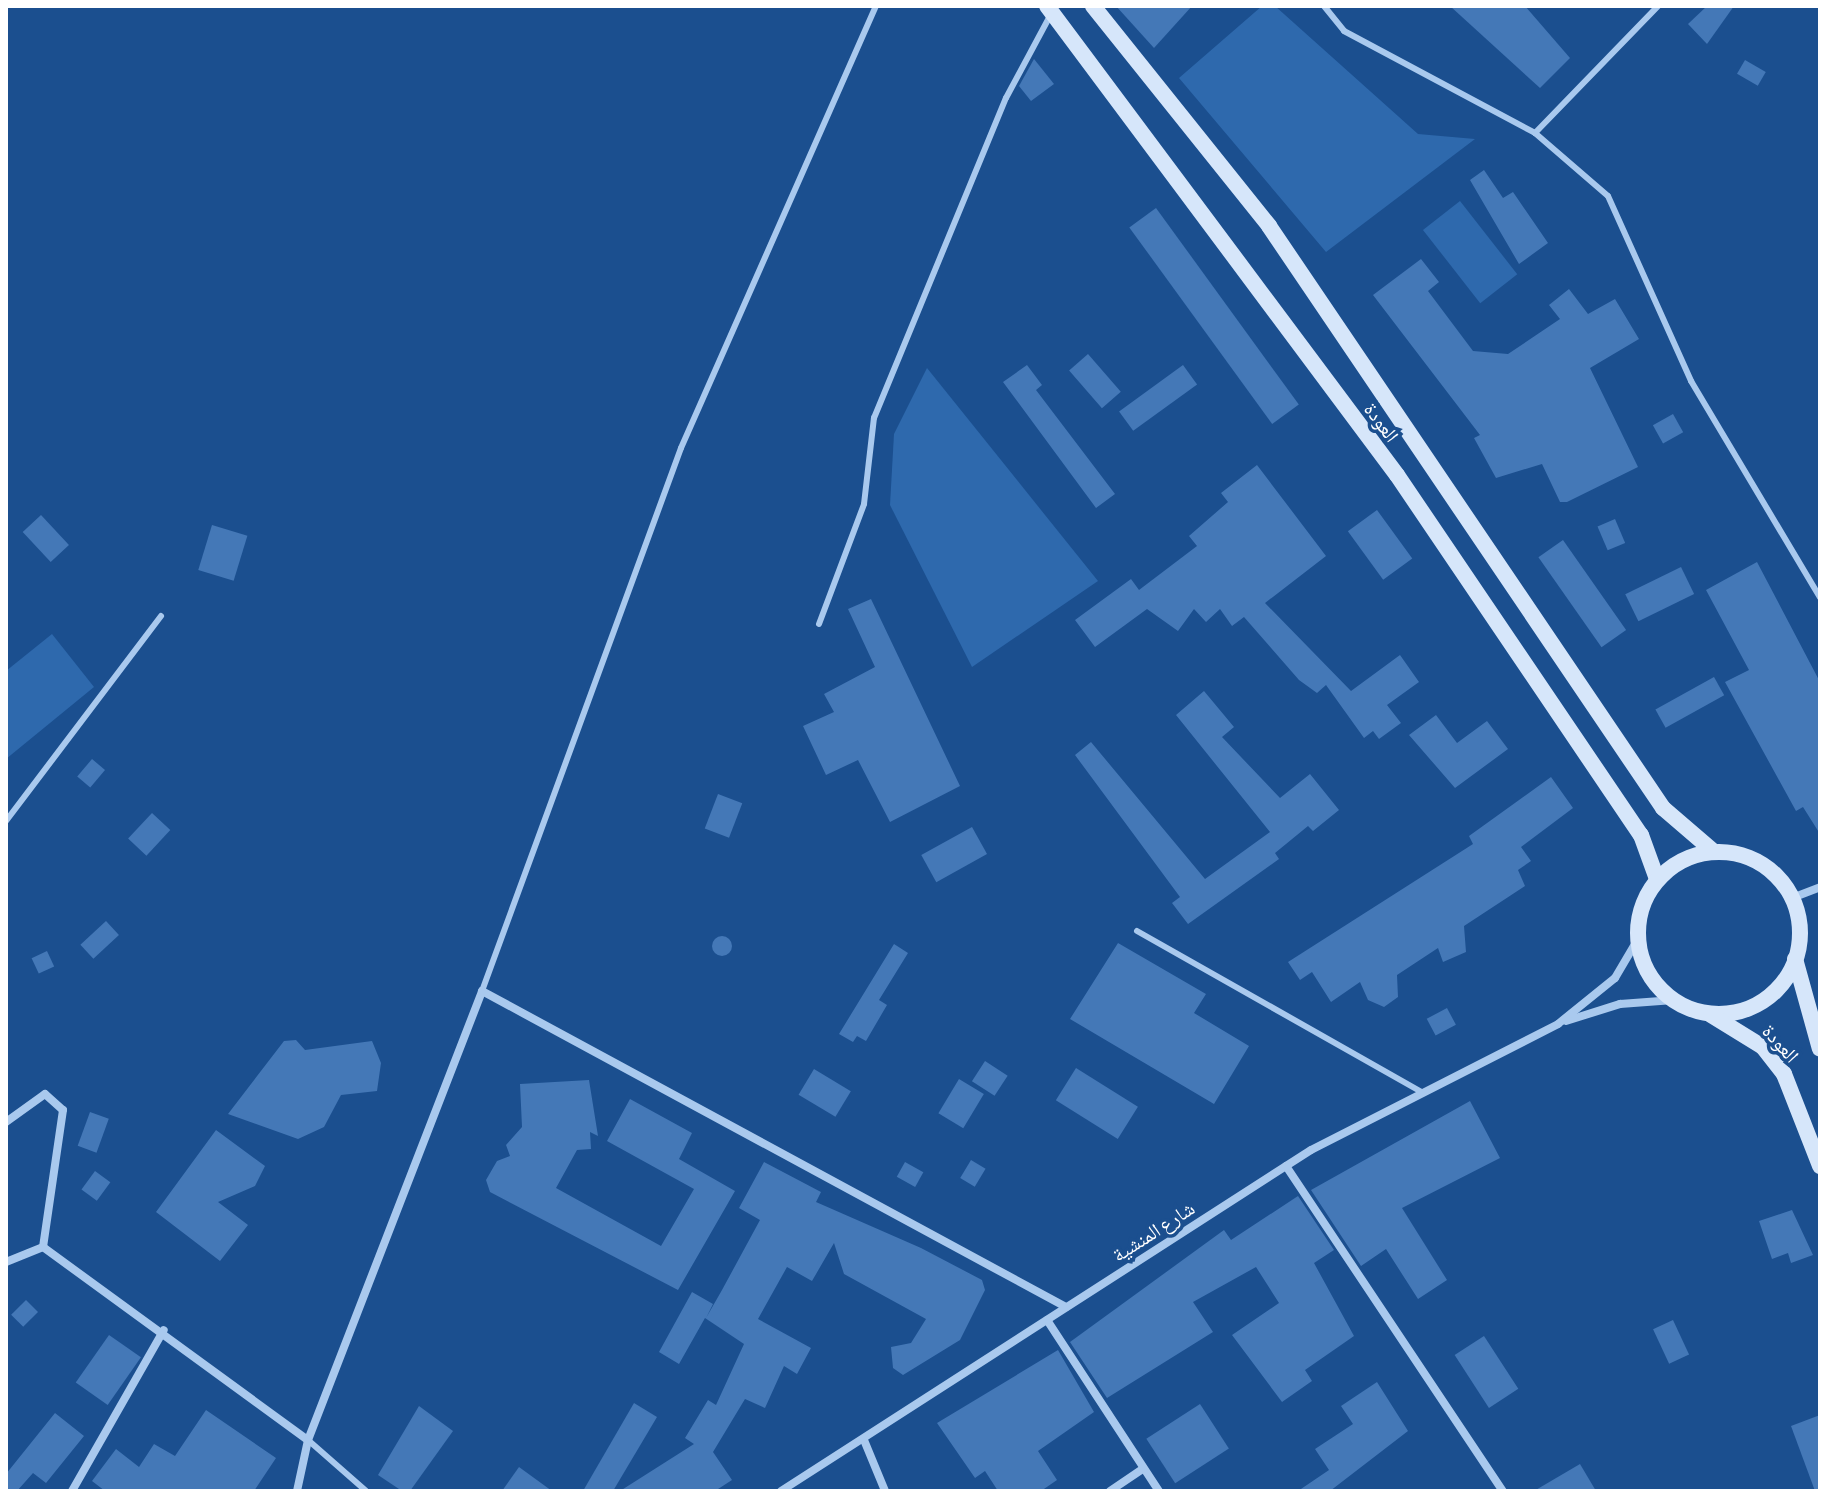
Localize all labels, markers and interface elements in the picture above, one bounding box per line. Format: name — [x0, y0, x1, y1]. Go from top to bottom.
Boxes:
street label: العودة — [1359, 398, 1405, 446]
street label: العودة — [1758, 1019, 1804, 1067]
street label: شارع المنشية — [1107, 1196, 1199, 1266]

